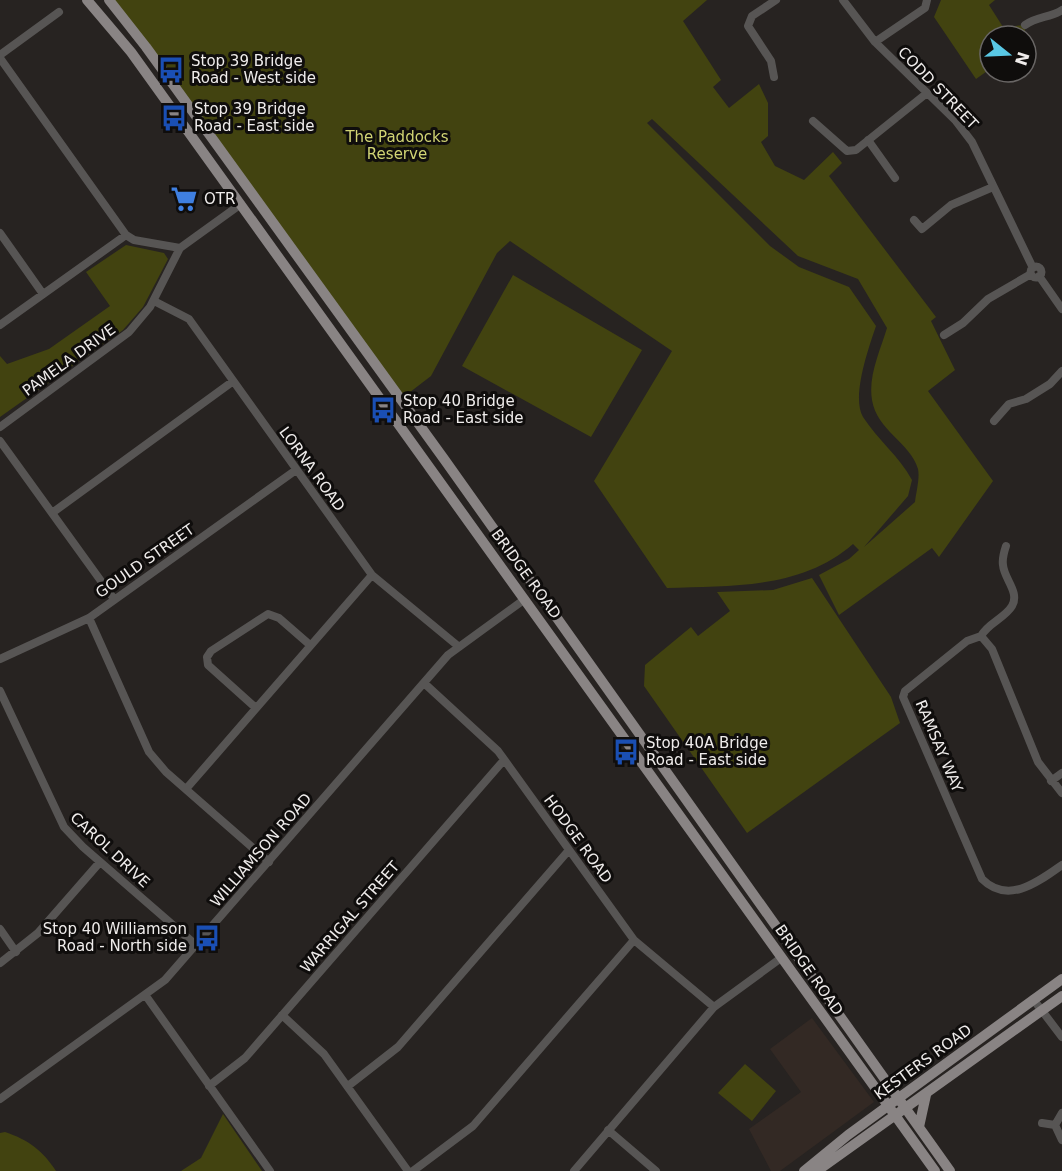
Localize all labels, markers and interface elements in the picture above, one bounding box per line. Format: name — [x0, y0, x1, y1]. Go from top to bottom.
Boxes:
north arrow — [978, 24, 1038, 84]
street label: CODD STREET — [894, 43, 982, 133]
text: N — [1011, 49, 1033, 68]
place label: Stop 39 Bridge Road - West side — [191, 52, 316, 87]
bus stop icon: Stop 39 Bridge Road - West side — [156, 55, 186, 85]
place label: Stop 39 Bridge Road - East side — [194, 100, 314, 135]
bus stop icon: Stop 39 Bridge Road - East side — [159, 103, 189, 133]
park label: The Paddocks Reserve — [344, 128, 449, 163]
supermarket icon: OTR — [169, 184, 199, 214]
place label: OTR — [204, 190, 235, 208]
street label: PAMELA DRIVE — [19, 320, 119, 400]
place label: Stop 40 Bridge Road - East side — [403, 392, 523, 427]
bus stop icon: Stop 40 Bridge Road - East side — [368, 395, 398, 425]
street label: LORNA ROAD — [275, 423, 349, 515]
street label: GOULD STREET — [92, 520, 198, 602]
street label: BRIDGE ROAD — [487, 526, 565, 622]
street label: RAMSAY WAY — [912, 697, 967, 795]
place label: Stop 40A Bridge Road - East side — [646, 734, 768, 769]
bus stop icon: Stop 40A Bridge Road - East side — [611, 737, 641, 767]
street label: WILLIAMSON ROAD — [207, 789, 315, 911]
street label: HODGE ROAD — [540, 792, 616, 886]
street label: CAROL DRIVE — [66, 809, 154, 891]
street label: WARRIGAL STREET — [297, 857, 404, 976]
place label: Stop 40 Williamson Road - North side — [43, 920, 187, 955]
street label: BRIDGE ROAD — [771, 921, 847, 1019]
bus stop icon: Stop 40 Williamson Road - North side — [192, 923, 222, 953]
street label: KESTERS ROAD — [871, 1021, 975, 1103]

